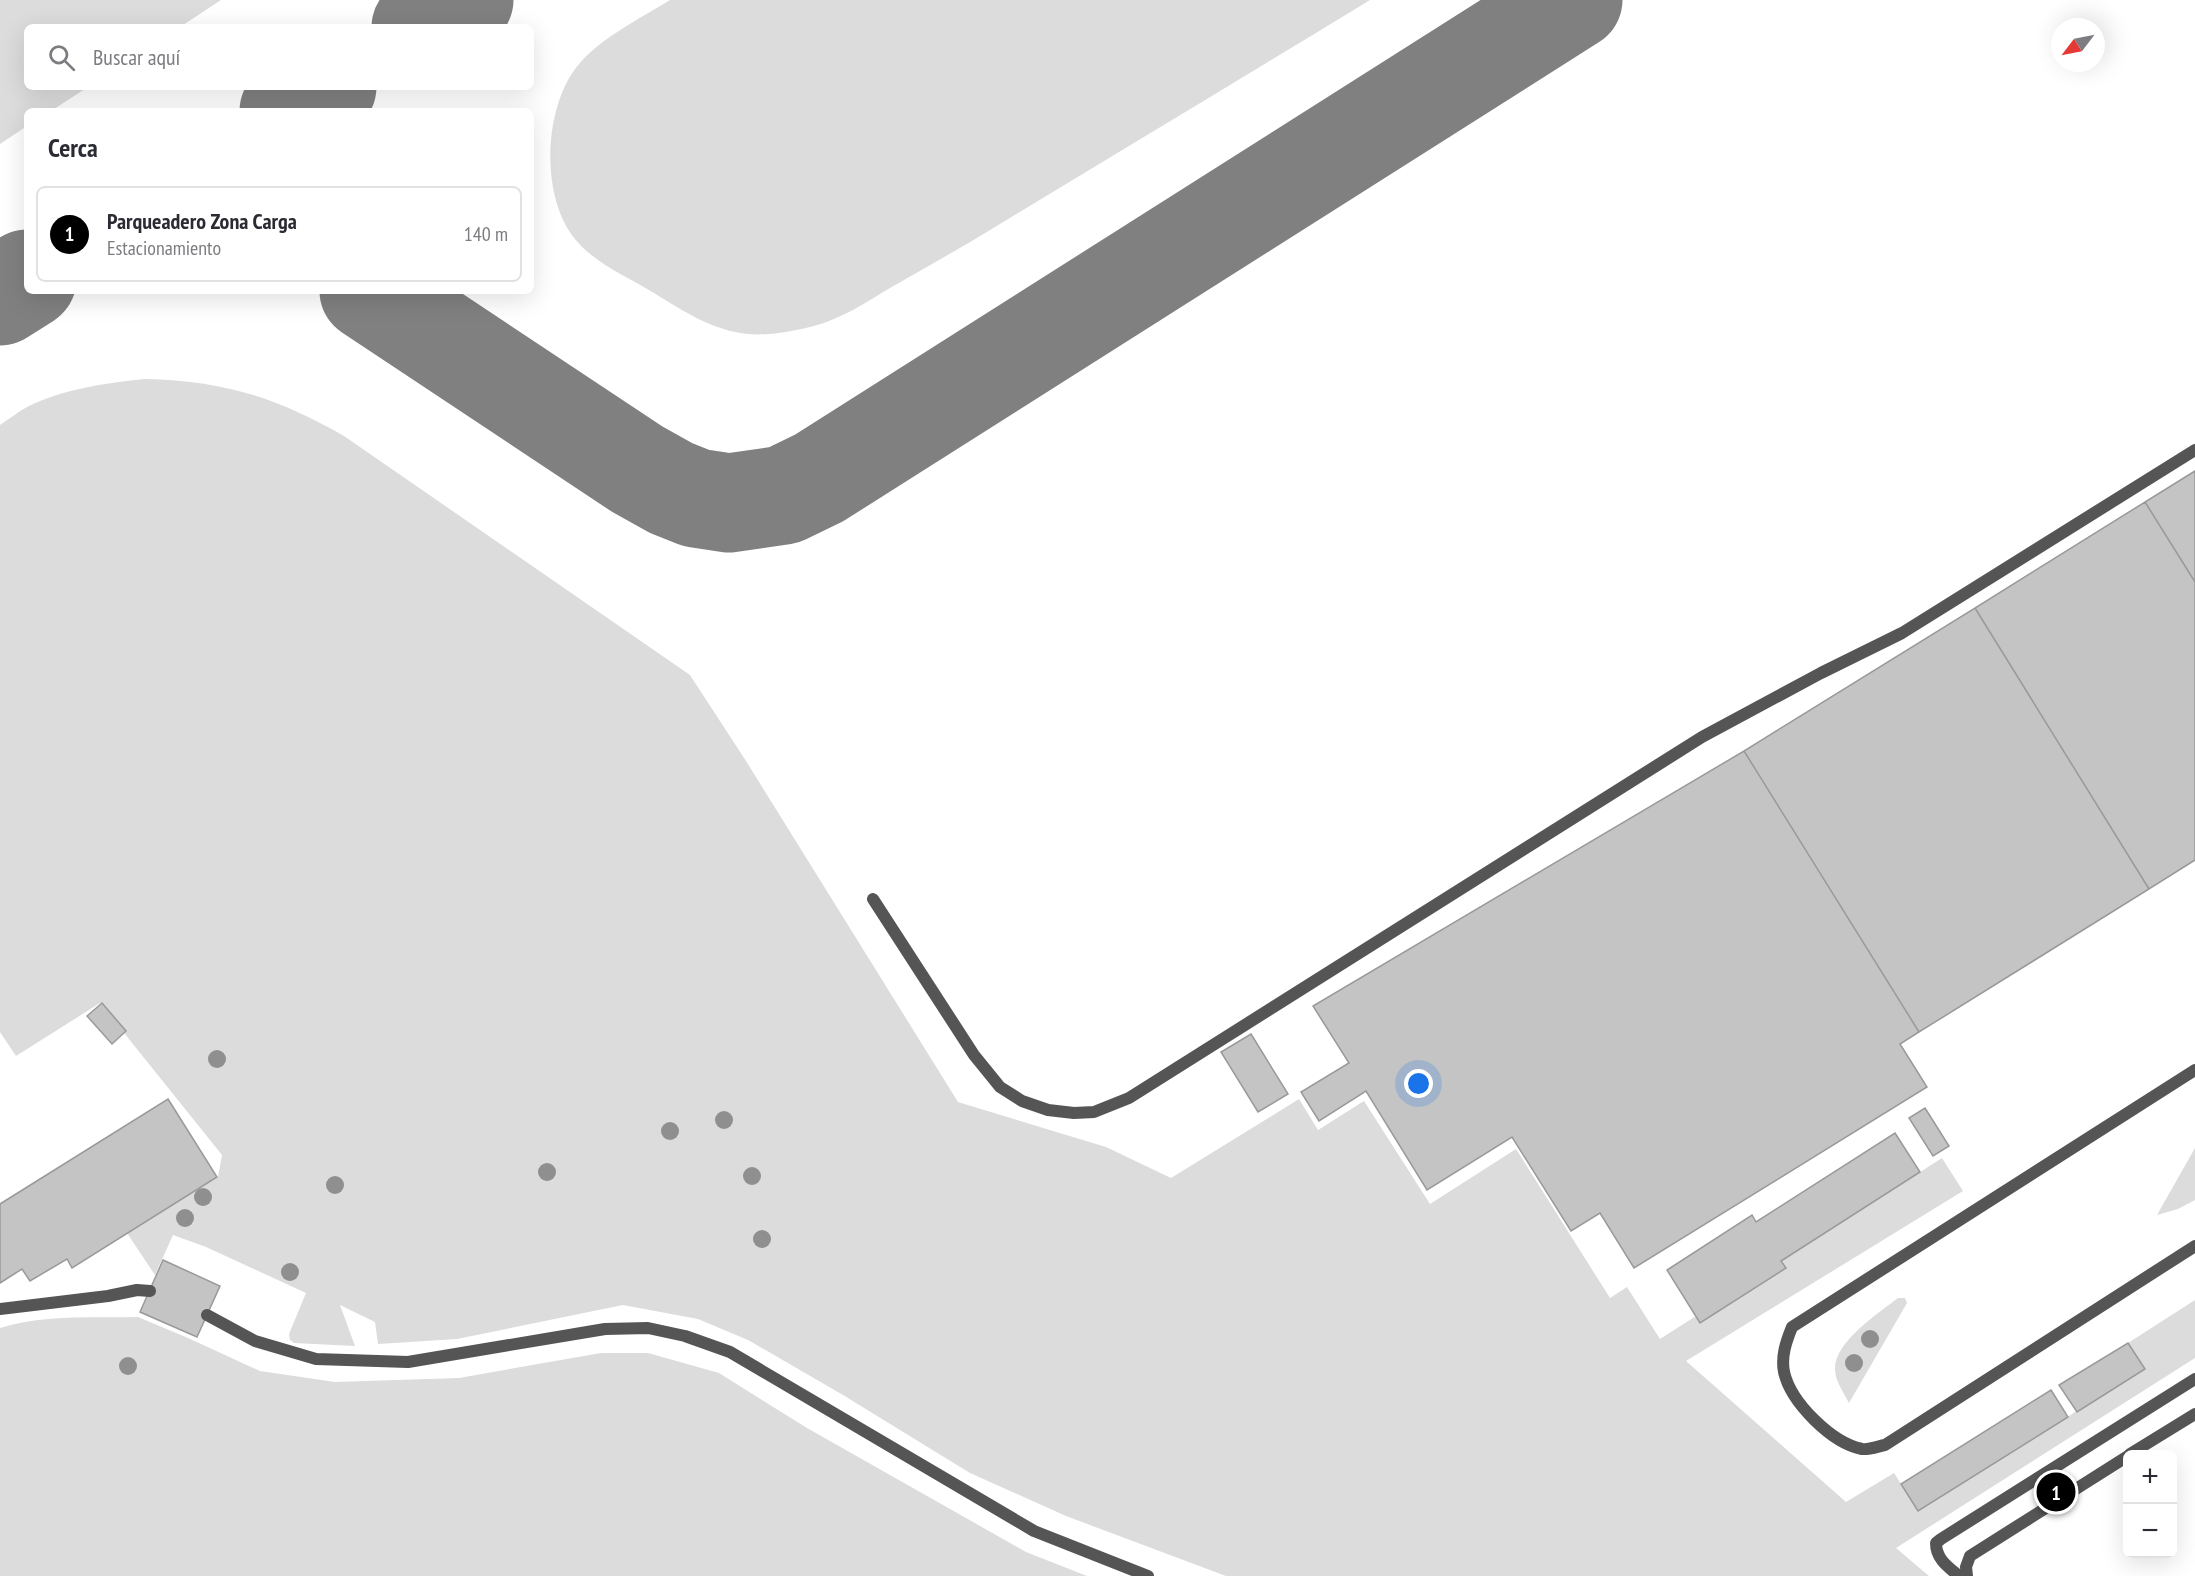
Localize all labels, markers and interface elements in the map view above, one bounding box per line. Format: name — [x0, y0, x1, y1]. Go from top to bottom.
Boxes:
north arrow — [2051, 18, 2105, 72]
search box — [24, 24, 534, 90]
icon: search — [45, 41, 78, 74]
text: Buscar aquí — [93, 43, 180, 71]
text: Cerca — [48, 131, 98, 164]
text: Parqueadero Zona Carga — [107, 207, 297, 235]
text: 1 — [65, 221, 74, 247]
text: 140 m — [464, 221, 508, 247]
text: Estacionamiento — [107, 235, 221, 261]
your location — [1404, 1069, 1433, 1098]
map controls — [2123, 1450, 2177, 1558]
button: + — [2123, 1450, 2177, 1504]
pin: 1 — [2036, 1470, 2076, 1514]
button: − — [2123, 1504, 2177, 1558]

